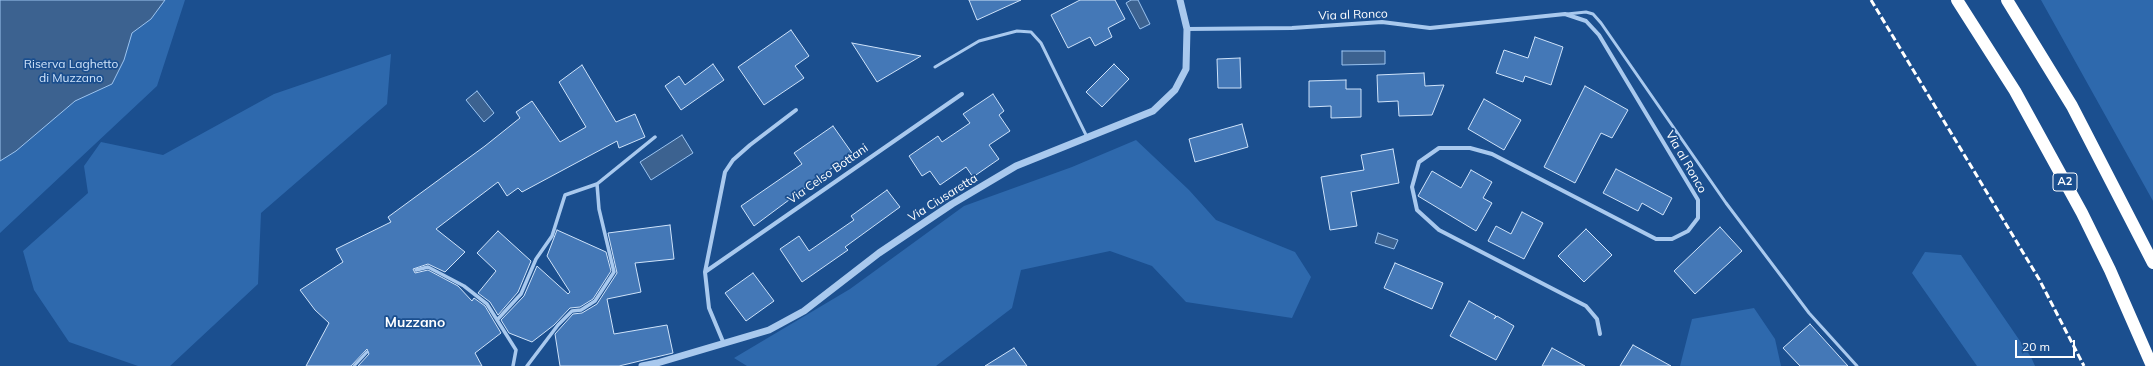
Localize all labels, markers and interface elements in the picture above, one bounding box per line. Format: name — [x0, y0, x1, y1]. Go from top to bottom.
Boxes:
street label: Via al Ronco — [1318, 7, 1388, 23]
park label: Riserva Laghetto di Muzzano — [24, 57, 118, 85]
street label: Via al Ronco — [1662, 128, 1710, 196]
street label: Via Celso Bottani — [785, 141, 871, 207]
street label: Via Ciusaretta — [906, 171, 980, 225]
road number: A2 — [2053, 173, 2077, 191]
district label: Muzzano — [385, 315, 445, 331]
scale bar — [2017, 332, 2077, 358]
text: 20 m — [2022, 339, 2050, 354]

